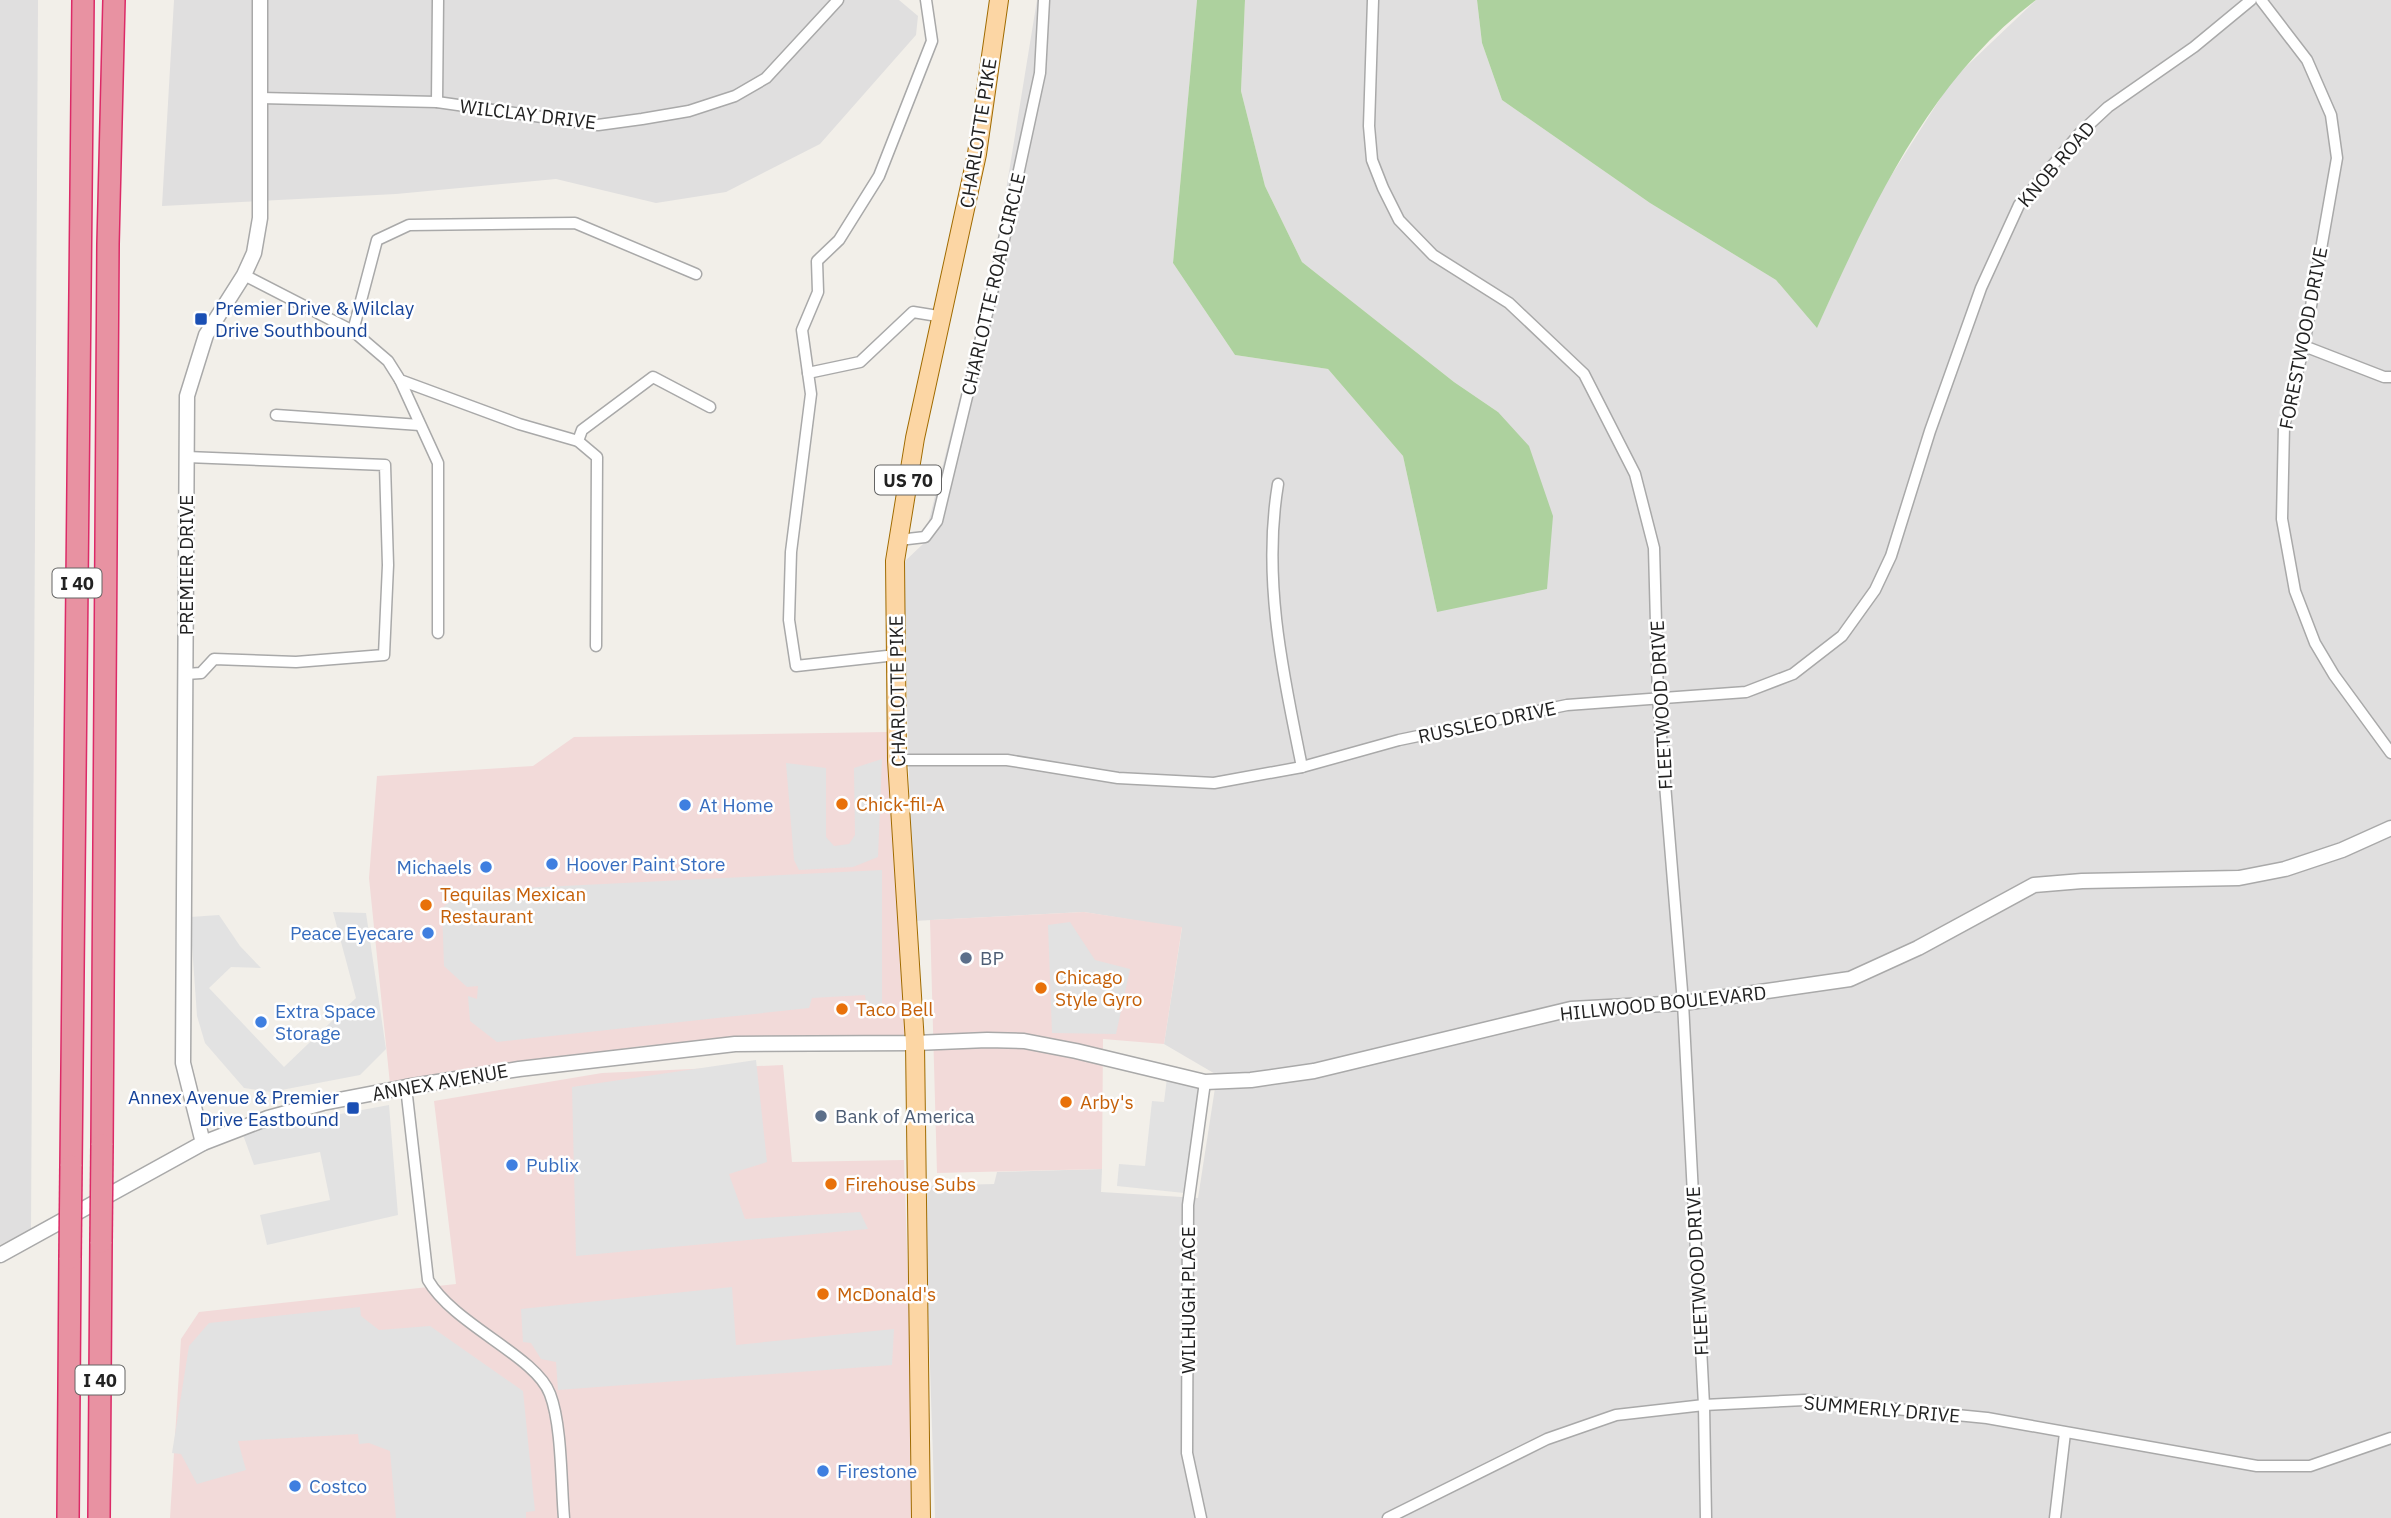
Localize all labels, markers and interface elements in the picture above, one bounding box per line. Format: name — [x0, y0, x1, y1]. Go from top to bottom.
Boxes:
street label: CHARLOTTE PIKE — [954, 56, 1002, 210]
street label: WILCLAY DRIVE — [458, 94, 598, 134]
street label: KNOB ROAD — [2012, 116, 2100, 212]
street label: CHARLOTTE ROAD CIRCLE — [956, 170, 1030, 398]
street label: FORESTWOOD DRIVE — [2274, 245, 2332, 431]
place label: Premier Drive & Wilclay Drive Southbound — [215, 296, 415, 342]
marker: Premier Drive & Wilclay Drive Southbound — [193, 311, 209, 327]
road number: US 70 — [875, 466, 941, 494]
street label: PREMIER DRIVE — [174, 495, 198, 635]
road number: I 40 — [52, 568, 102, 598]
street label: CHARLOTTE PIKE — [884, 615, 910, 767]
street label: FLEETWOOD DRIVE — [1645, 620, 1677, 790]
street label: RUSSLEO DRIVE — [1416, 696, 1558, 748]
place label: Chick-fil-A — [856, 792, 945, 816]
place label: At Home — [699, 793, 773, 817]
marker: Chick-fil-A — [834, 796, 850, 812]
marker: At Home — [677, 797, 693, 813]
place label: Hoover Paint Store — [566, 852, 725, 876]
place label: Michaels — [396, 855, 472, 879]
marker: Hoover Paint Store — [544, 856, 560, 872]
marker: Michaels — [478, 859, 494, 875]
place label: Tequilas Mexican Restaurant — [440, 882, 586, 928]
marker: Tequilas Mexican Restaurant — [418, 897, 434, 913]
place label: Peace Eyecare — [290, 921, 414, 945]
marker: Peace Eyecare — [420, 925, 436, 941]
place label: BP — [980, 946, 1004, 970]
marker: BP — [958, 950, 974, 966]
place label: Chicago Style Gyro — [1055, 965, 1142, 1011]
marker: Chicago Style Gyro — [1033, 980, 1049, 996]
street label: HILLWOOD BOULEVARD — [1558, 980, 1768, 1026]
place label: Taco Bell — [856, 997, 933, 1021]
place label: Extra Space Storage — [275, 999, 376, 1045]
marker: Taco Bell — [834, 1001, 850, 1017]
marker: Extra Space Storage — [253, 1014, 269, 1030]
street label: ANNEX AVENUE — [370, 1058, 510, 1106]
place label: Annex Avenue & Premier Drive Eastbound — [128, 1085, 339, 1131]
place label: Arby's — [1080, 1090, 1134, 1114]
marker: Arby's — [1058, 1094, 1074, 1110]
marker: Annex Avenue & Premier Drive Eastbound — [345, 1100, 361, 1116]
place label: Bank of America — [835, 1104, 975, 1128]
marker: Bank of America — [813, 1108, 829, 1124]
place label: Publix — [526, 1153, 579, 1177]
marker: Publix — [504, 1157, 520, 1173]
place label: Firehouse Subs — [845, 1172, 976, 1196]
marker: Firehouse Subs — [823, 1176, 839, 1192]
street label: FLEETWOOD DRIVE — [1681, 1186, 1713, 1356]
street label: WILHUGH PLACE — [1176, 1226, 1200, 1374]
place label: McDonald's — [837, 1282, 936, 1306]
marker: McDonald's — [815, 1286, 831, 1302]
road number: I 40 — [76, 1366, 124, 1394]
street label: SUMMERLY DRIVE — [1803, 1390, 1961, 1428]
place label: Firestone — [837, 1459, 917, 1483]
marker: Firestone — [815, 1463, 831, 1479]
place label: Costco — [309, 1474, 367, 1498]
marker: Costco — [287, 1478, 303, 1494]

